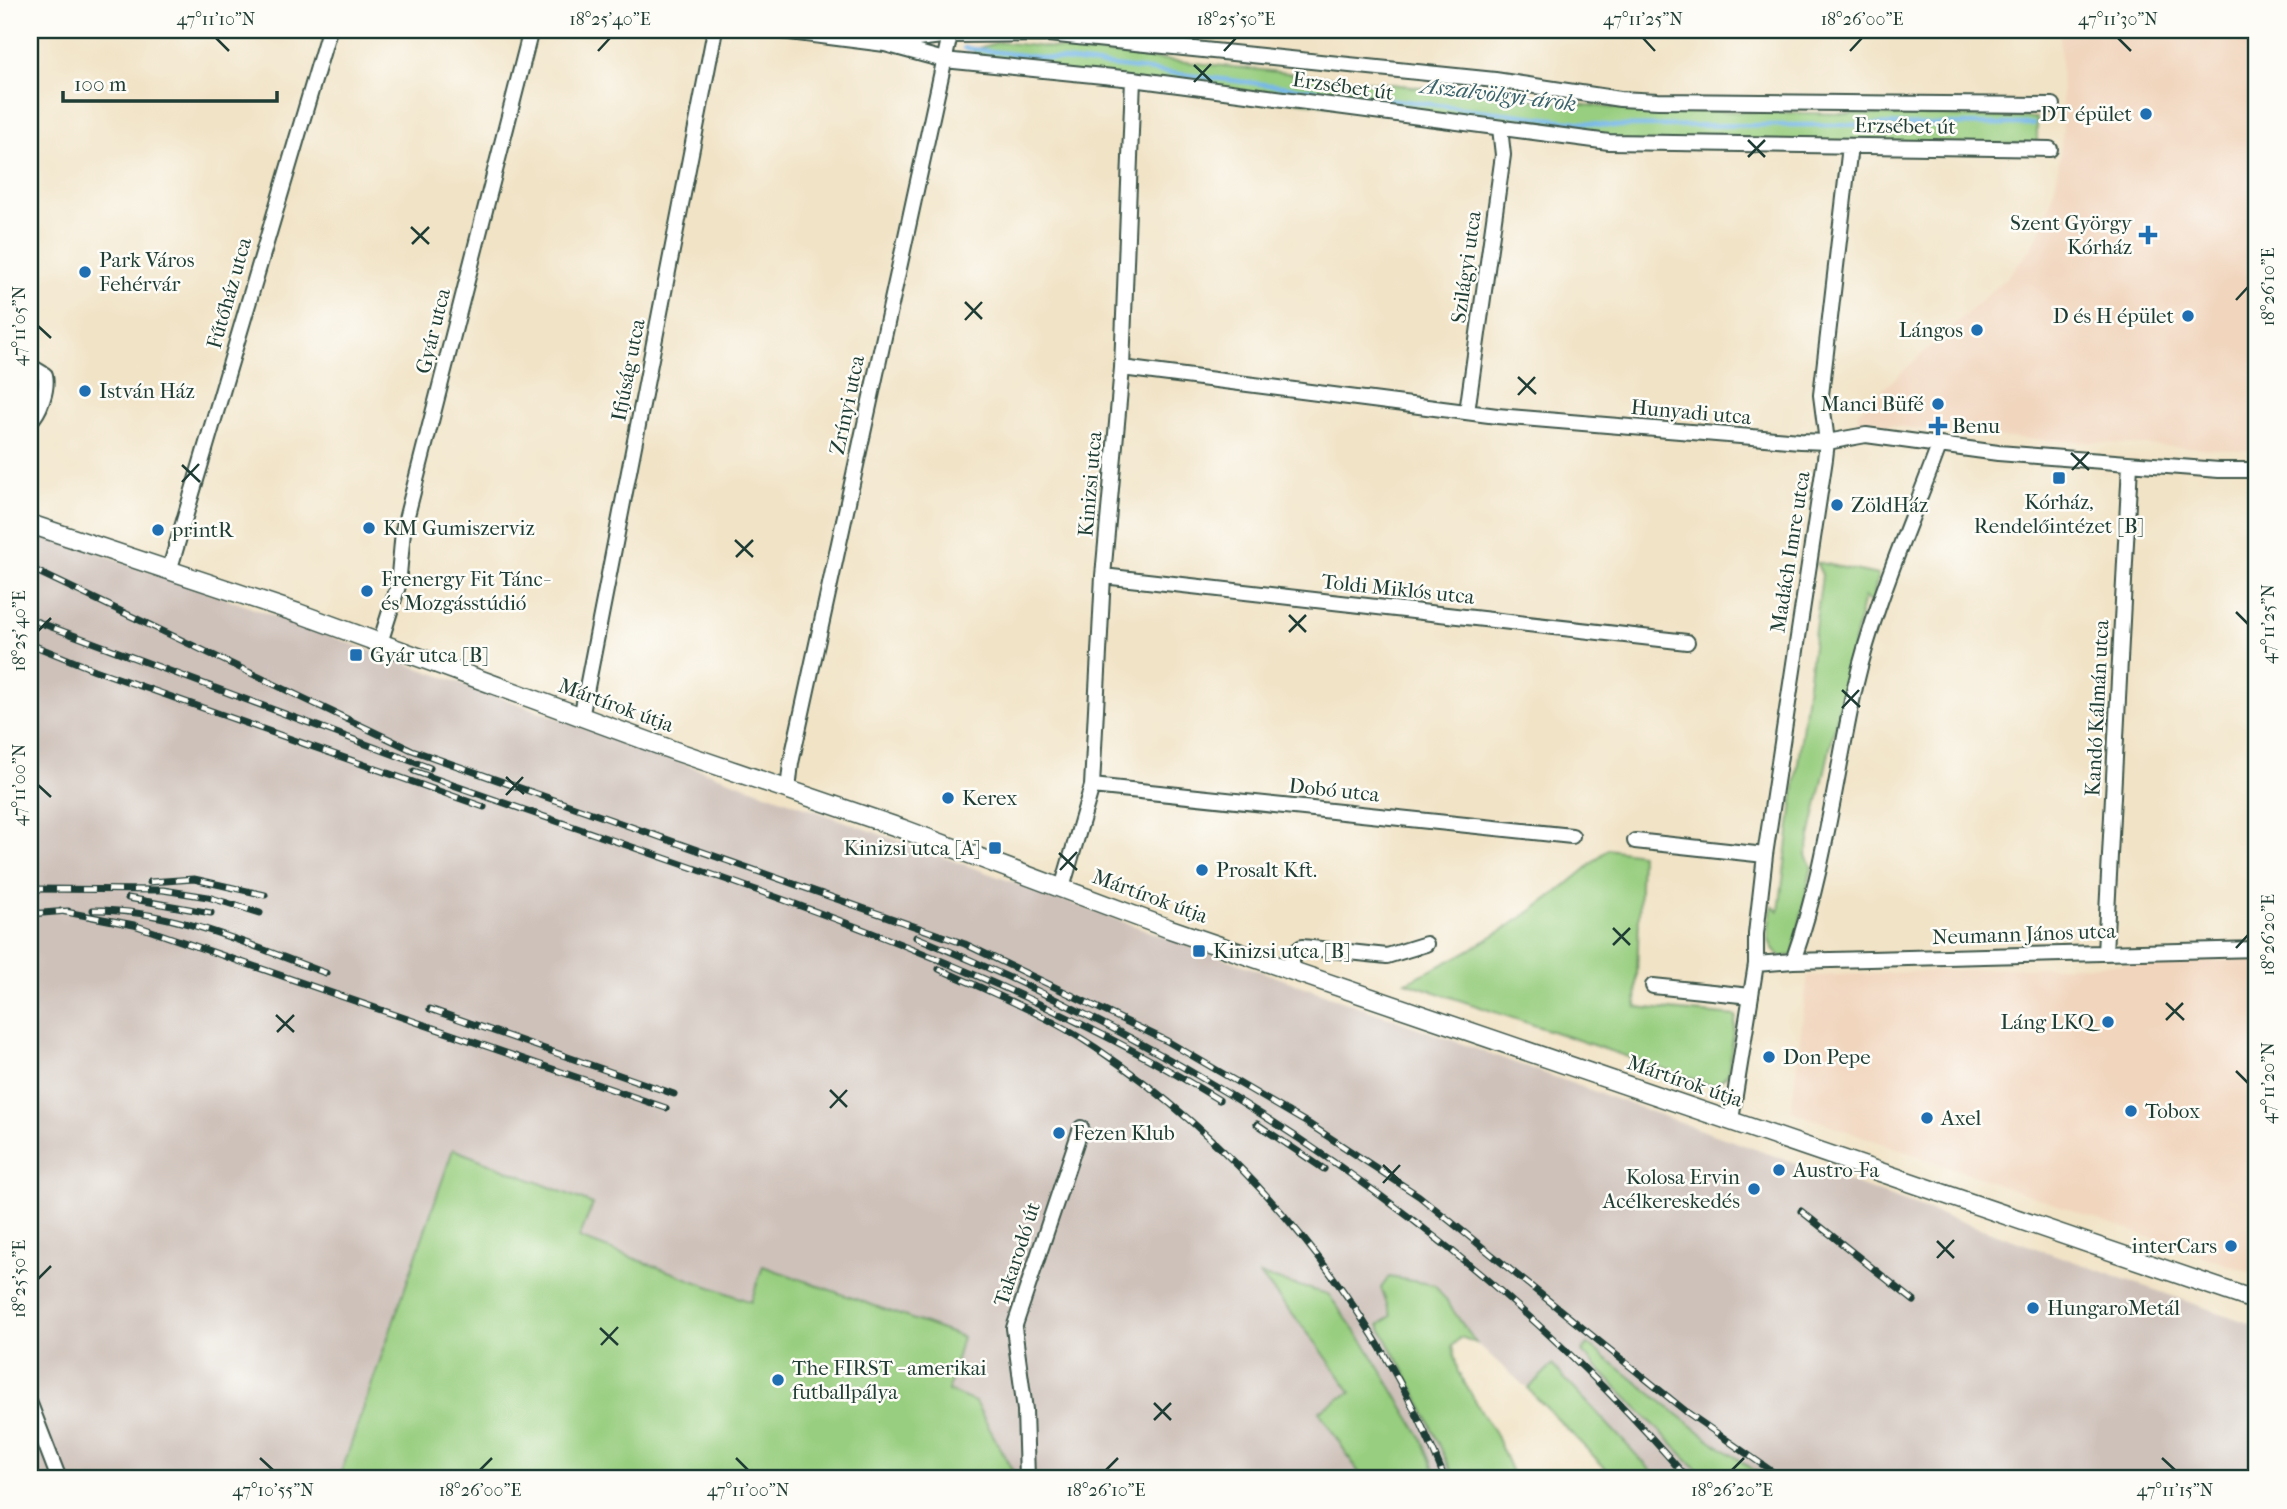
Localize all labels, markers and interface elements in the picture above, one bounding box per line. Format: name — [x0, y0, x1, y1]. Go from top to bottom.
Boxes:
text: 47°11'10"N — [177, 9, 256, 30]
text: 18°25'40"E — [569, 9, 651, 30]
text: 18°25'50"E — [1197, 9, 1275, 30]
text: 47°11'25"N — [1603, 9, 1683, 30]
text: 18°26'00"E — [1821, 9, 1903, 30]
text: 47°11'30"N — [2078, 9, 2158, 30]
scale bar — [63, 60, 276, 104]
street label: Erzsébet út — [1291, 67, 1396, 105]
water label: Aszalvölgyi-árok — [1417, 71, 1578, 117]
text: 100 m — [74, 72, 127, 96]
place label: DT épület — [2040, 102, 2133, 126]
marker: DT épület — [2138, 106, 2154, 122]
street label: Erzsébet út — [1854, 113, 1957, 139]
street label: Szilágyi utca — [1446, 209, 1486, 325]
place label: Szent György Kórház — [2010, 211, 2133, 259]
marker: Szent György Kórház — [2138, 225, 2158, 245]
street label: Fűtőház utca — [202, 234, 256, 351]
text: 18°26'10"E — [2258, 247, 2279, 327]
place label: Park Város Fehérvár — [99, 248, 195, 296]
marker: Park Város Fehérvár — [77, 264, 93, 280]
text: 47°11'05"N — [9, 285, 30, 366]
street label: Gyár utca — [411, 286, 455, 376]
place label: D és H épület — [2053, 304, 2175, 328]
marker: D és H épület — [2180, 308, 2196, 324]
street label: Ifjúság utca — [606, 316, 650, 423]
place label: Lángos — [1899, 318, 1963, 342]
marker: Lángos — [1969, 322, 1985, 338]
street label: Zrínyi utca — [825, 353, 869, 457]
place label: István Ház — [99, 379, 195, 403]
marker: István Ház — [77, 383, 93, 399]
place label: Manci Büfé — [1820, 392, 1924, 416]
street label: Hunyadi utca — [1630, 395, 1753, 429]
marker: Manci Büfé — [1930, 396, 1946, 412]
place label: Benu — [1952, 414, 2000, 438]
marker: Benu — [1930, 418, 1946, 434]
street label: Kinizsi utca — [1073, 430, 1107, 538]
street label: Madách Imre utca — [1765, 469, 1815, 634]
marker: Kórház, Rendelőintézet [B] — [2051, 470, 2067, 486]
place label: Kórház, Rendelőintézet [B] — [1974, 490, 2144, 538]
place label: ZöldHáz — [1851, 493, 1928, 517]
marker: ZöldHáz — [1829, 497, 1845, 513]
place label: KM Gumiszerviz — [383, 516, 535, 540]
place label: printR — [171, 518, 234, 542]
marker: KM Gumiszerviz — [361, 520, 377, 536]
marker: printR — [150, 522, 166, 538]
place label: Frenergy Fit Tánc- és Mozgásstúdió — [381, 567, 551, 615]
street label: Toldi Miklós utca — [1320, 569, 1476, 609]
marker: Frenergy Fit Tánc- és Mozgásstúdió — [359, 583, 375, 599]
text: 47°11'25"N — [2258, 584, 2279, 664]
text: 18°25'40"E — [9, 590, 30, 672]
street label: Kandó Kálmán utca — [2080, 619, 2114, 797]
place label: Gyár utca [B] — [370, 643, 489, 667]
marker: Gyár utca [B] — [348, 647, 364, 663]
street label: Mártírok útja — [555, 673, 677, 737]
text: 47°11'00"N — [9, 743, 30, 826]
street label: Dobó utca — [1287, 773, 1381, 807]
place label: Kerex — [962, 786, 1017, 810]
marker: Kerex — [940, 790, 956, 806]
place label: Kinizsi utca [A] — [843, 836, 981, 860]
marker: Kinizsi utca [A] — [987, 840, 1003, 856]
place label: Prosalt Kft. — [1216, 858, 1317, 882]
marker: Prosalt Kft. — [1194, 862, 1210, 878]
street label: Mártírok útja — [1089, 864, 1211, 928]
text: 18°26'20"E — [2258, 894, 2279, 976]
street label: Neumann János utca — [1932, 919, 2117, 949]
place label: Kinizsi utca [B] — [1213, 939, 1351, 963]
marker: Kinizsi utca [B] — [1191, 943, 1207, 959]
place label: Láng LKQ — [2000, 1010, 2101, 1034]
marker: Láng LKQ — [2100, 1014, 2116, 1030]
text: 47°11'20"N — [2258, 1042, 2279, 1124]
place label: Don Pepe — [1783, 1045, 1871, 1069]
marker: Don Pepe — [1761, 1049, 1777, 1065]
street label: Mártírok útja — [1624, 1050, 1746, 1112]
place label: Tobox — [2145, 1099, 2200, 1123]
marker: Tobox — [2123, 1103, 2139, 1119]
place label: Axel — [1940, 1106, 1981, 1130]
marker: Axel — [1919, 1110, 1935, 1126]
place label: Fezen Klub — [1073, 1121, 1175, 1145]
marker: Fezen Klub — [1051, 1125, 1067, 1141]
place label: Austro-Fa — [1792, 1158, 1880, 1182]
marker: Austro-Fa — [1771, 1162, 1787, 1178]
place label: Kolosa Ervin Acélkereskedés — [1602, 1165, 1740, 1213]
marker: Kolosa Ervin Acélkereskedés — [1746, 1181, 1762, 1197]
street label: Takarodó út — [989, 1199, 1045, 1309]
place label: interCars — [2131, 1234, 2217, 1258]
marker: interCars — [2223, 1238, 2239, 1254]
text: 18°25'50"E — [9, 1240, 30, 1318]
place label: HungaroMetál — [2047, 1296, 2180, 1320]
marker: HungaroMetál — [2025, 1300, 2041, 1316]
place label: The FIRST - amerikai futballpálya — [792, 1356, 987, 1404]
marker: The FIRST - amerikai futballpálya — [770, 1372, 786, 1388]
text: 47°10'55"N — [232, 1480, 314, 1501]
text: 18°26'00"E — [439, 1480, 521, 1501]
text: 47°11'00"N — [707, 1480, 790, 1501]
text: 18°26'10"E — [1066, 1480, 1146, 1501]
text: 18°26'20"E — [1691, 1480, 1773, 1501]
text: 47°11'15"N — [2137, 1480, 2214, 1501]

